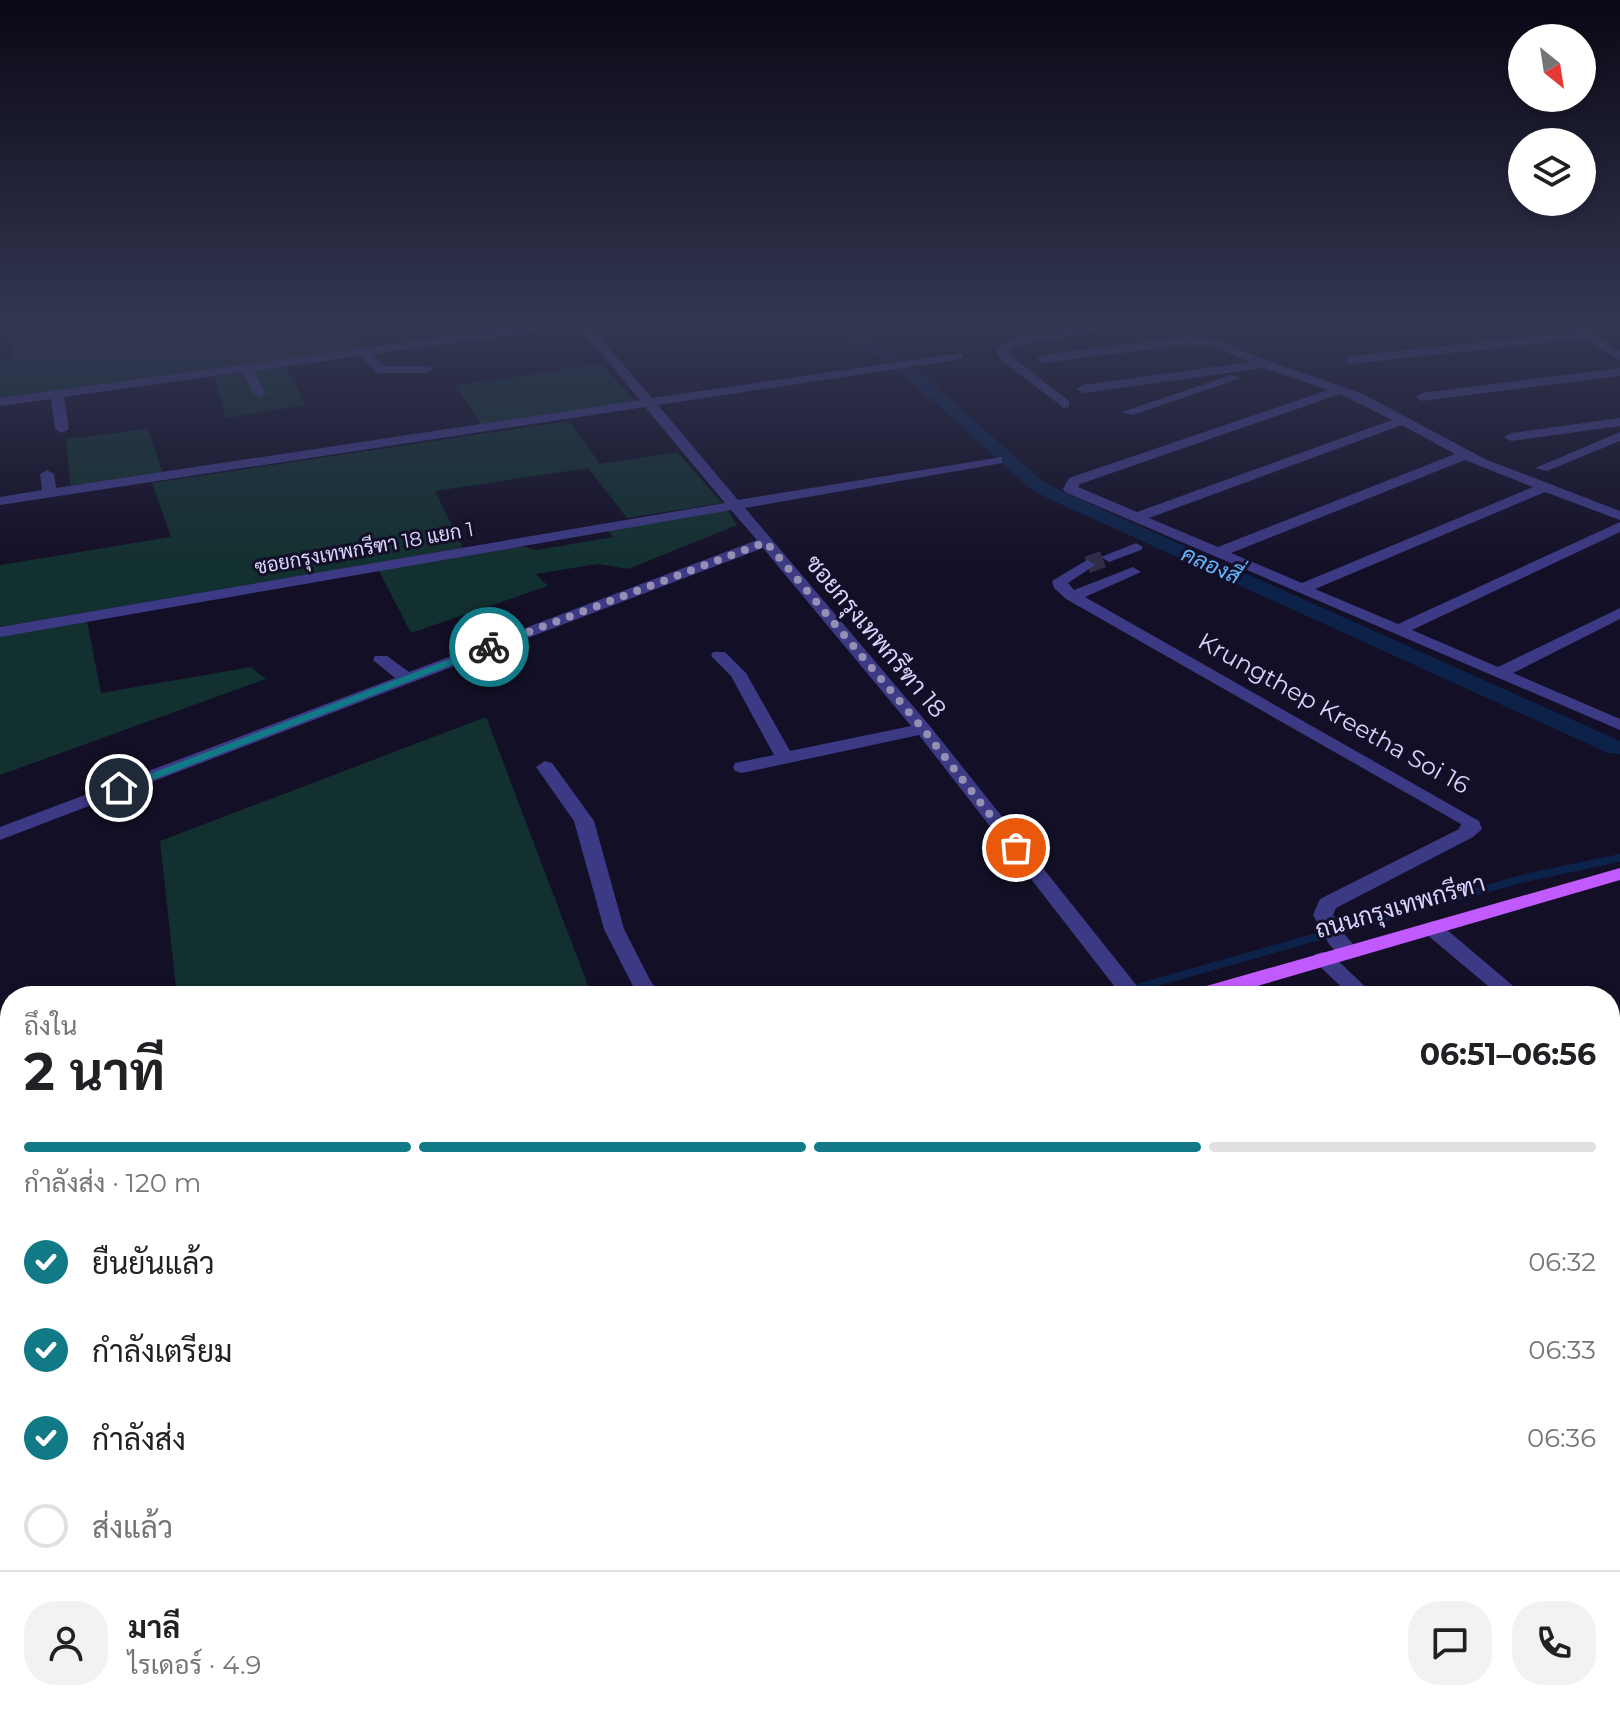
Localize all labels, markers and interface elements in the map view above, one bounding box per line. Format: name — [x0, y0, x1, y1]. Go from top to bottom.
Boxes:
north arrow — [1508, 24, 1596, 112]
map controls — [1508, 24, 1596, 216]
button: layers — [1508, 128, 1596, 216]
street label: ซอยกรุงเทพกรีฑา 18 แยก 1 — [252, 516, 476, 581]
water label: คลองสี่ — [1177, 535, 1250, 591]
street label: ซอยกรุงเทพกรีฑา 18 — [798, 549, 953, 725]
courier — [449, 607, 529, 687]
icon: bike — [467, 625, 511, 669]
street label: Krungthep Kreetha Soi 16 — [1193, 626, 1475, 800]
pin — [85, 754, 153, 822]
icon: home — [97, 766, 141, 810]
pin — [982, 814, 1050, 882]
icon: bag — [994, 826, 1038, 870]
street label: ถนนกรุงเทพกรีฑา — [1312, 868, 1489, 946]
text: ถึงใน — [24, 1010, 77, 1042]
text: 06:51–06:56 — [1420, 1036, 1596, 1073]
text: 2 นาที — [24, 1040, 165, 1103]
text: กำลังส่ง · 120 m — [24, 1167, 201, 1199]
icon: check — [24, 1240, 68, 1284]
text: ยืนยันแล้ว — [92, 1245, 215, 1282]
text: 06:32 — [1528, 1246, 1596, 1278]
icon: check — [24, 1328, 68, 1372]
text: กำลังเตรียม — [92, 1333, 232, 1370]
text: 06:33 — [1528, 1334, 1596, 1366]
icon: check — [24, 1416, 68, 1460]
text: กำลังส่ง — [92, 1421, 186, 1458]
text: 06:36 — [1527, 1422, 1596, 1454]
text: ส่งแล้ว — [92, 1509, 173, 1546]
button: person — [24, 1601, 108, 1685]
button: chat — [1408, 1601, 1492, 1685]
button: phone — [1512, 1601, 1596, 1685]
text: มาลี — [128, 1609, 180, 1646]
text: ไรเดอร์ · 4.9 — [128, 1649, 261, 1681]

